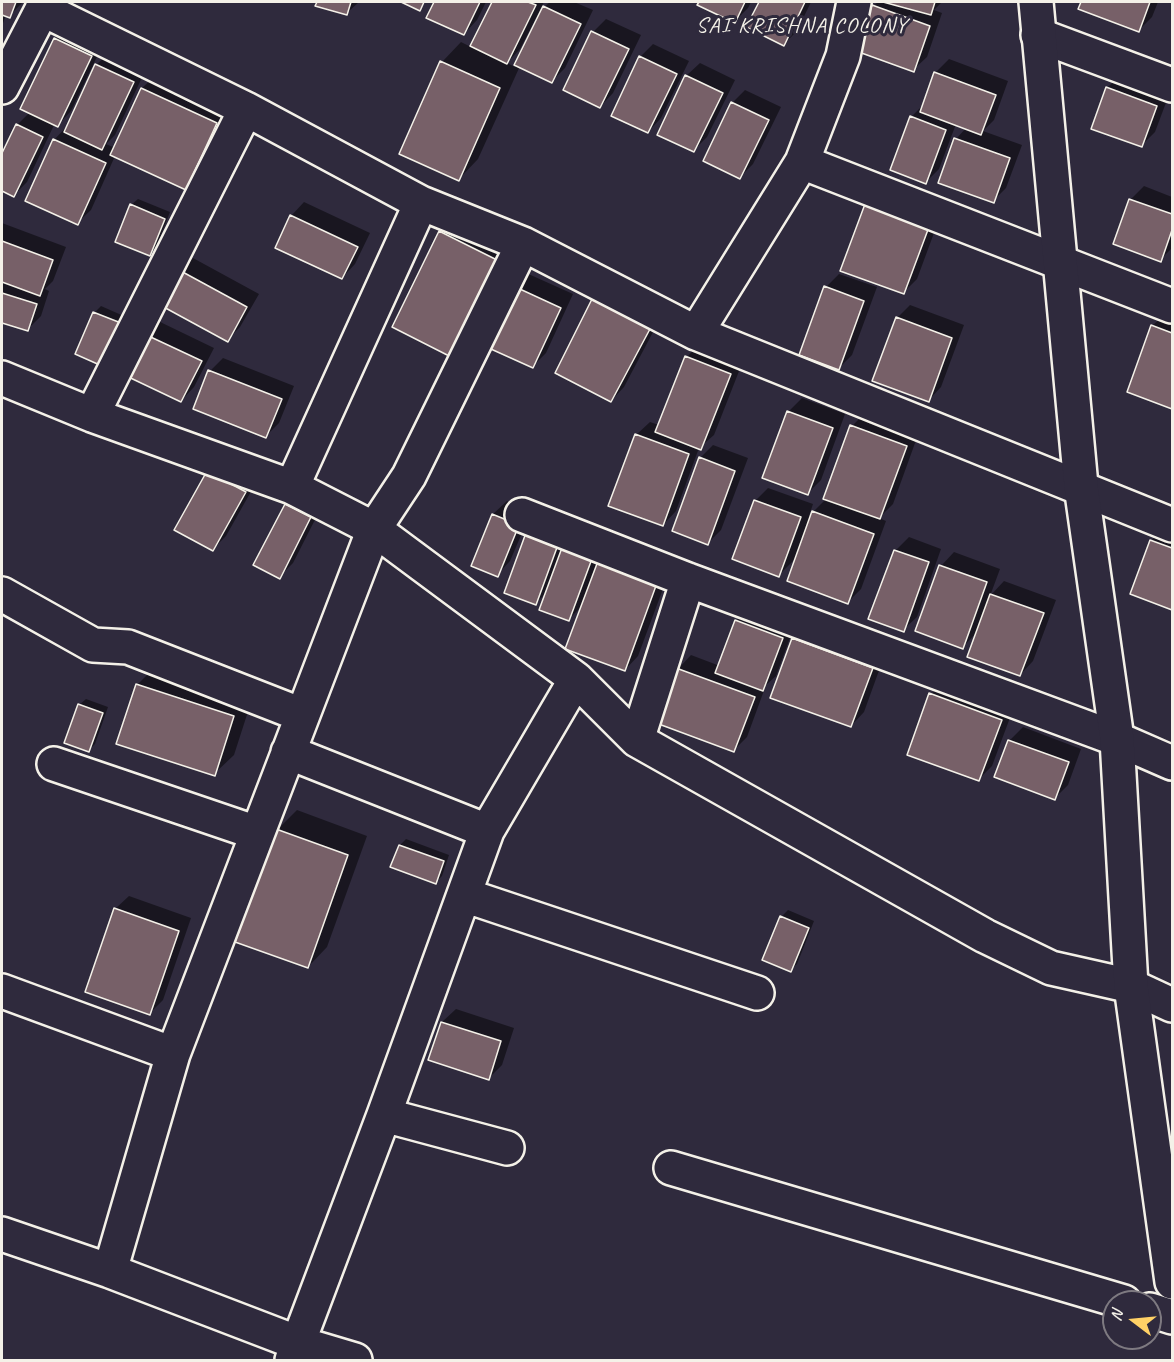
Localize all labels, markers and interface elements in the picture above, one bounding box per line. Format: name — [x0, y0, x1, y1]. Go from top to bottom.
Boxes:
district label: SAI KRISHNA COLONY — [698, 13, 906, 39]
north arrow — [1102, 1290, 1162, 1350]
text: N — [1106, 1308, 1128, 1323]

